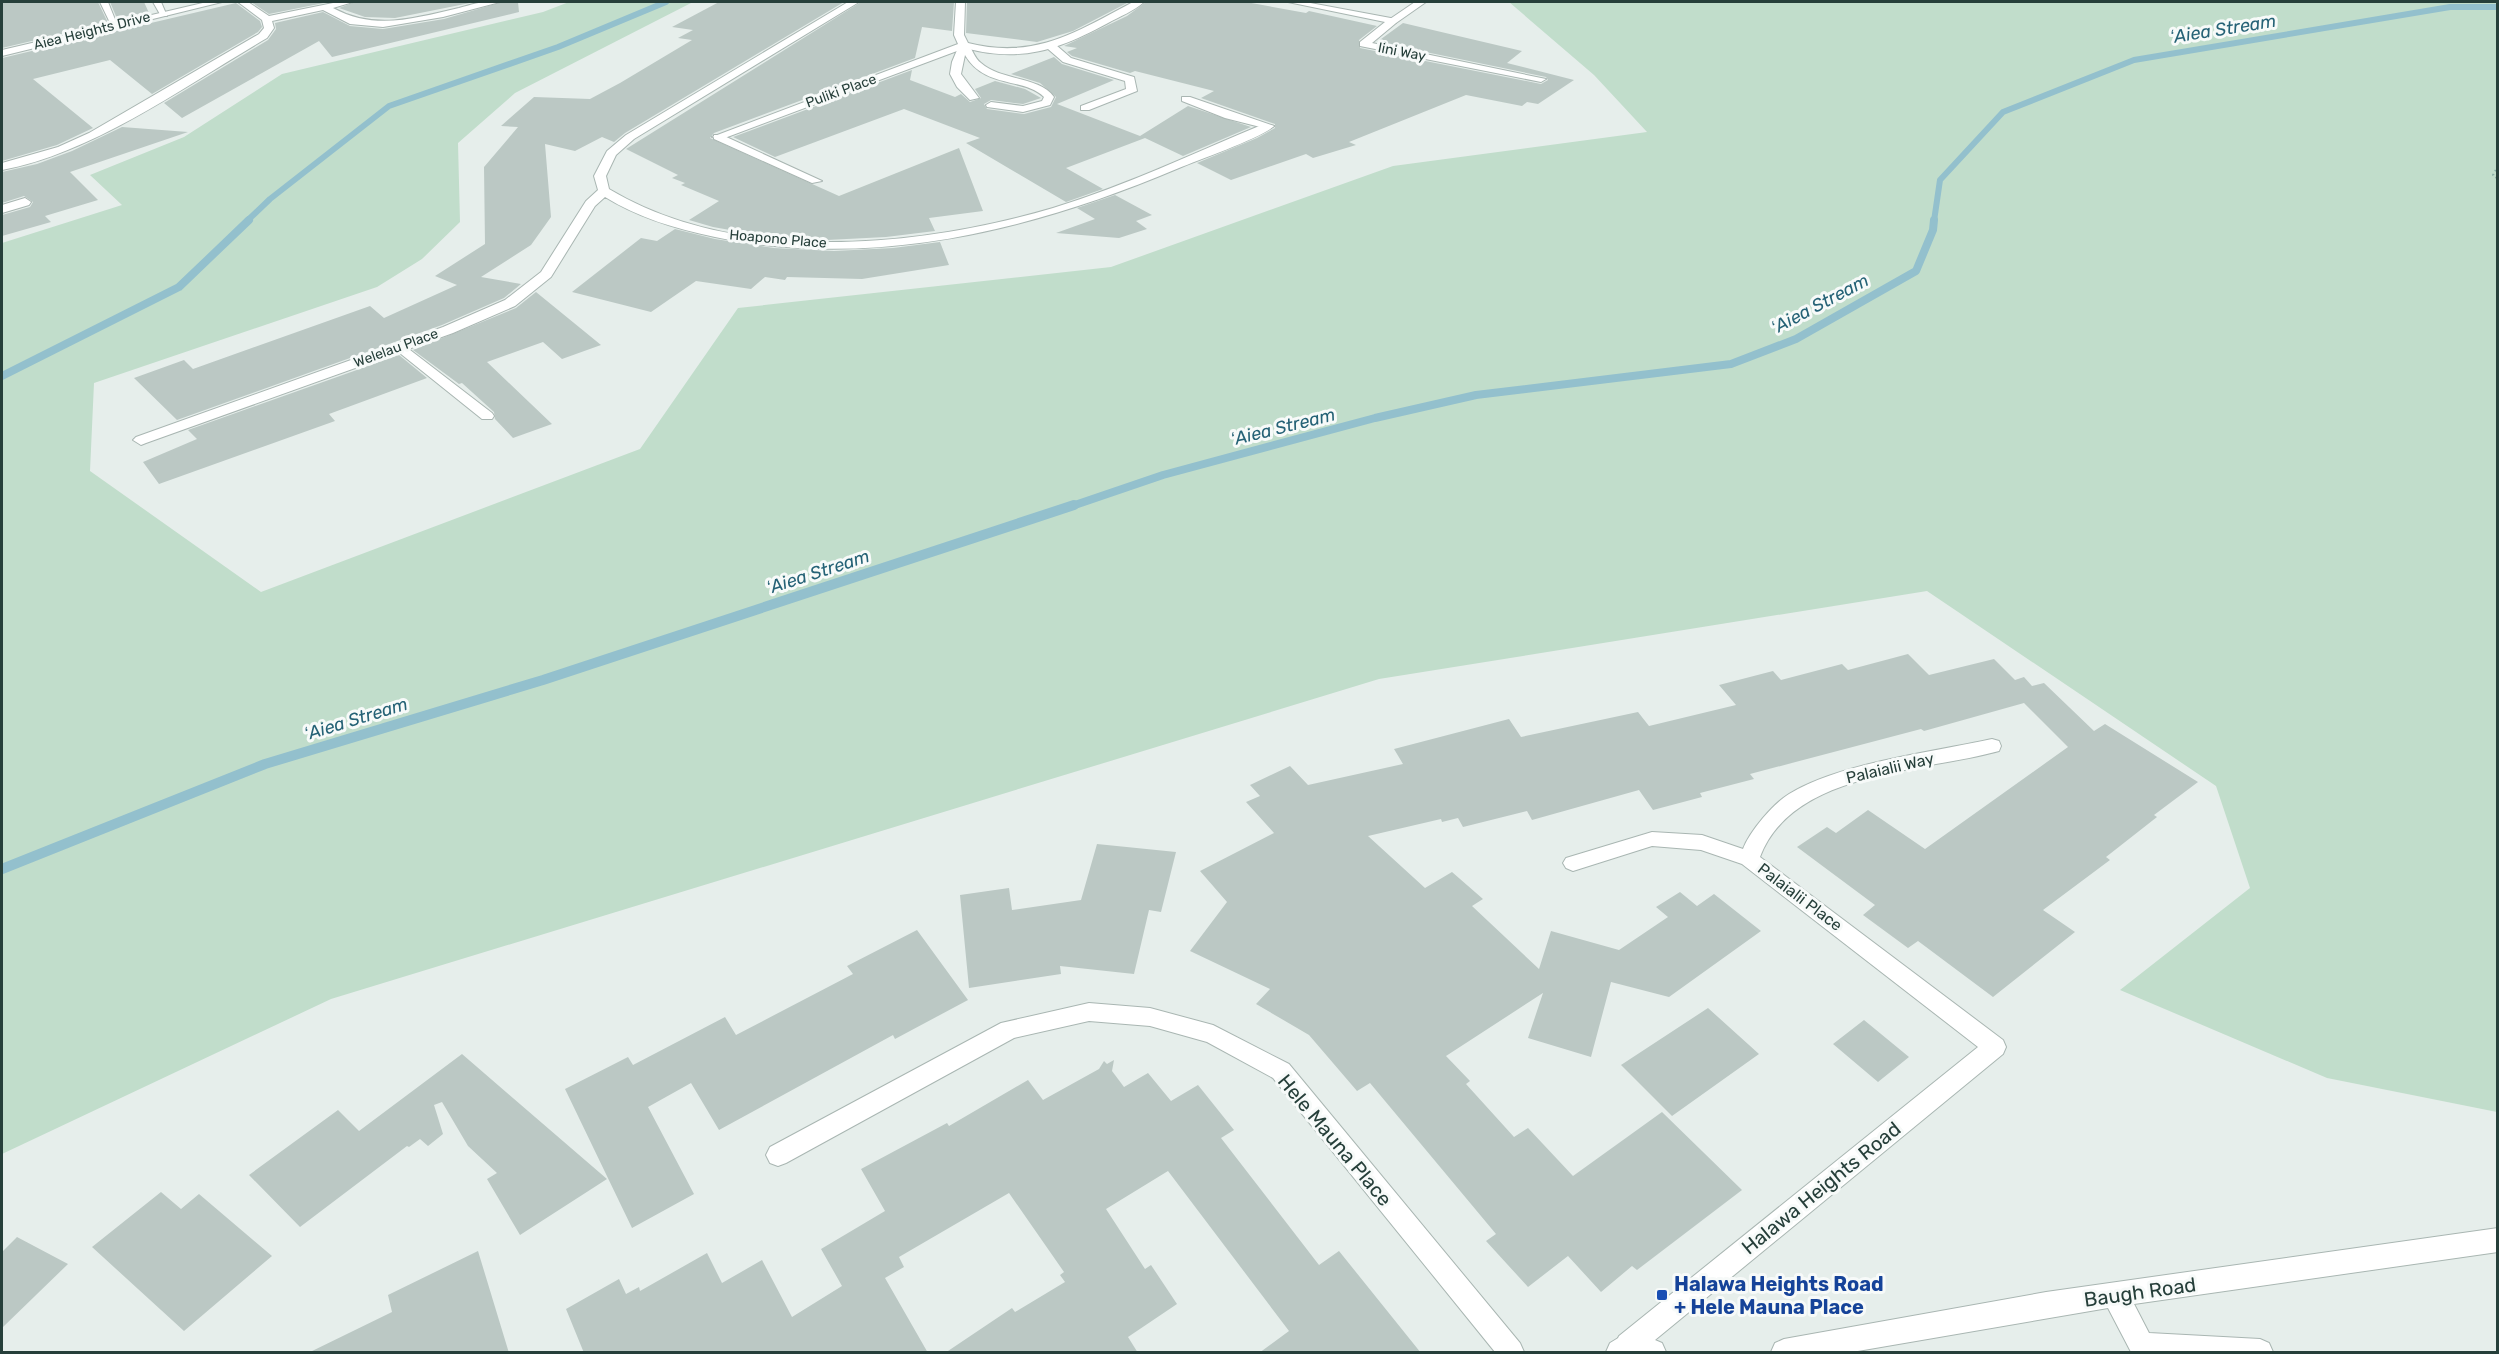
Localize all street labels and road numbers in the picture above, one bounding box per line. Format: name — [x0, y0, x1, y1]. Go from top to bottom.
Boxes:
street label: Aiea Heights Drive — [32, 8, 152, 54]
street label: Iini Way — [1377, 39, 1428, 65]
street label: Puliki Place — [803, 70, 879, 112]
street label: Hoapono Place — [729, 226, 828, 252]
street label: Welelau Place — [351, 325, 441, 371]
street label: Palaialii Way — [1844, 749, 1936, 787]
street label: Palaialii Place — [1754, 859, 1846, 935]
street label: Hele Mauna Place — [1273, 1069, 1397, 1211]
street label: Halawa Heights Road — [1737, 1117, 1905, 1259]
street label: Baugh Road — [2082, 1272, 2198, 1312]

